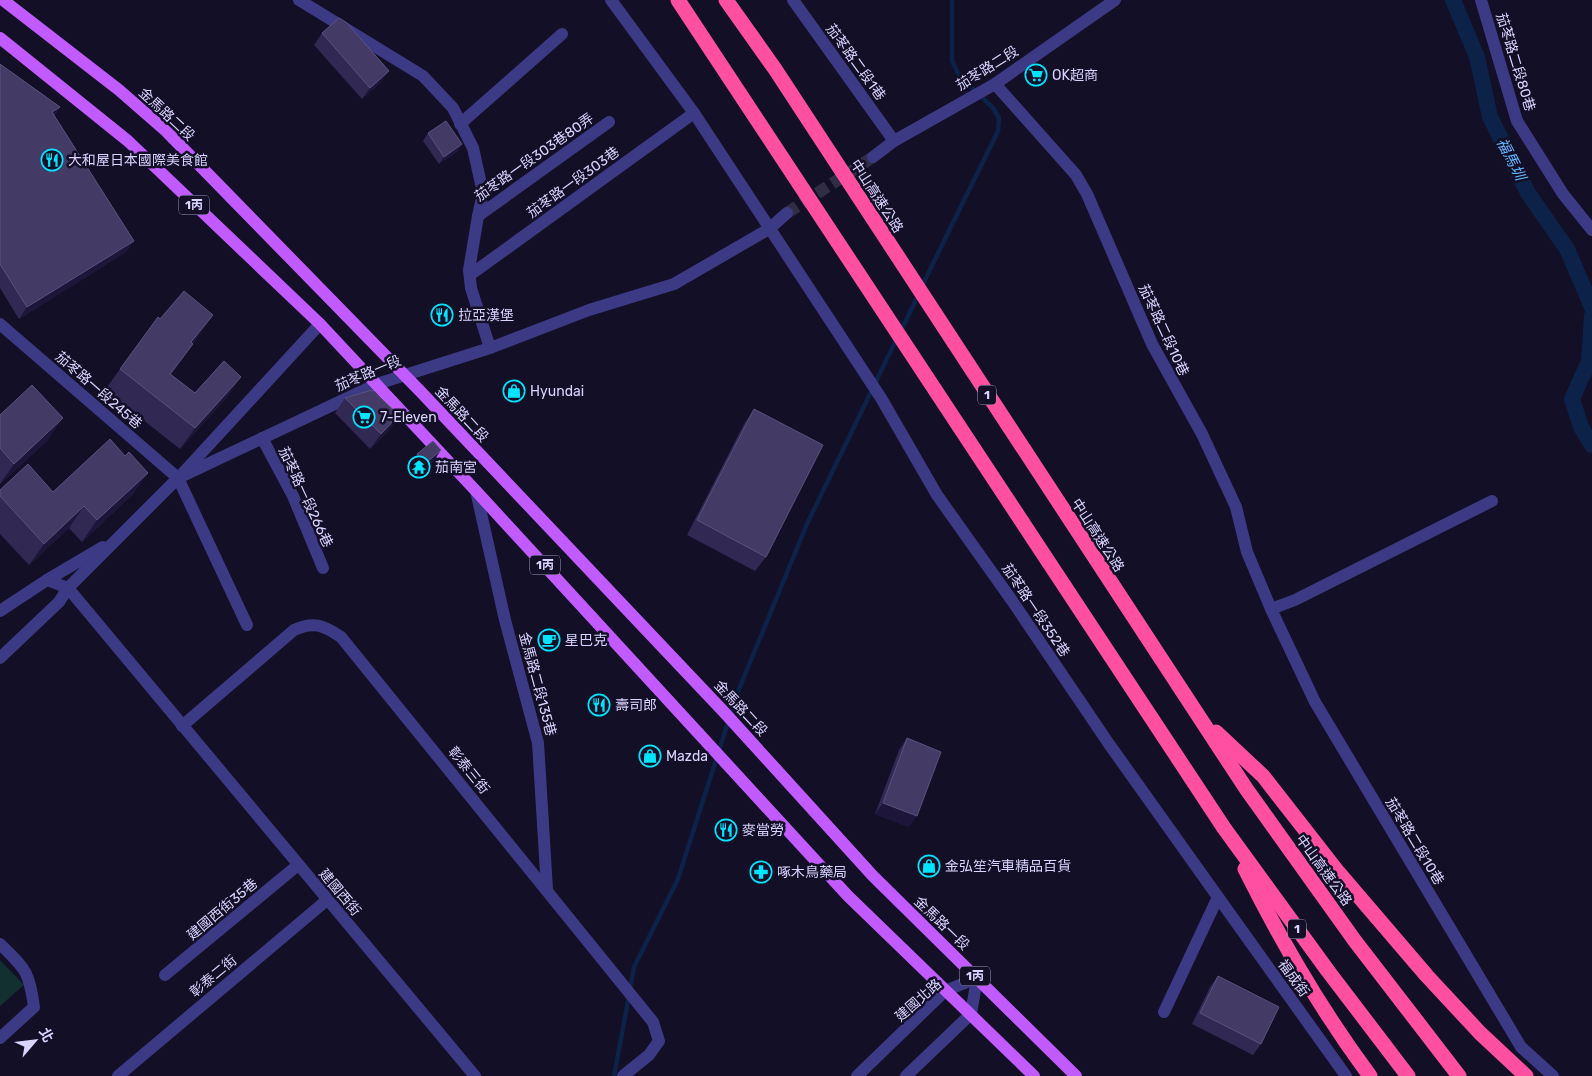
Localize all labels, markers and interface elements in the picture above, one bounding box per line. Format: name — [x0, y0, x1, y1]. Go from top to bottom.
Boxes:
street label: 茄苳路二段80巷 — [1493, 11, 1539, 113]
street label: 茄苳路二段1巷 — [822, 21, 889, 104]
street label: 茄苳路二段 — [953, 43, 1021, 94]
supermarket icon: OK超商 — [1024, 63, 1048, 87]
place label: OK超商 — [1052, 67, 1098, 84]
street label: 金馬路二段 — [135, 84, 198, 144]
street label: 茄苳路一段303巷80弄 — [471, 110, 597, 204]
water label: 福馬圳 — [1493, 135, 1530, 185]
street label: 茄苳路一段303巷 — [524, 143, 622, 221]
restaurant icon: 大和屋日本國際美食館 — [40, 148, 64, 172]
place label: 大和屋日本國際美食館 — [68, 152, 208, 169]
street label: 中山高速公路 — [847, 156, 907, 236]
road number: 1丙 — [179, 196, 209, 214]
street label: 茄苳路二段10巷 — [1135, 282, 1192, 379]
restaurant icon: 拉亞漢堡 — [430, 303, 454, 327]
place label: 拉亞漢堡 — [458, 307, 514, 324]
street label: 茄苳路一段245巷 — [52, 348, 145, 433]
street label: 茄苳路一段 — [333, 352, 404, 395]
shop icon: Hyundai — [502, 379, 526, 403]
street label: 金馬路二段 — [432, 383, 492, 446]
place label: Hyundai — [530, 383, 584, 400]
road number: 1 — [978, 386, 996, 404]
supermarket icon: 7-Eleven — [352, 405, 376, 429]
place label: 7-Eleven — [380, 409, 437, 426]
street label: 茄苳路一段266巷 — [275, 444, 336, 550]
temple icon: 茄南宮 — [407, 455, 431, 479]
place label: 茄南宮 — [435, 459, 477, 476]
street label: 中山高速公路 — [1068, 495, 1128, 575]
road number: 1丙 — [530, 556, 560, 574]
street label: 茄苳路一段352巷 — [998, 560, 1073, 660]
cafe icon: 星巴克 — [537, 628, 561, 652]
street label: 金馬路二段135巷 — [515, 630, 560, 738]
place label: 星巴克 — [565, 632, 607, 649]
street label: 金馬路二段 — [711, 677, 771, 740]
restaurant icon: 壽司郎 — [587, 693, 611, 717]
place label: 壽司郎 — [615, 697, 657, 714]
street label: 彰泰三街 — [444, 743, 493, 797]
shop icon: Mazda — [638, 744, 662, 768]
place label: Mazda — [666, 748, 708, 765]
street label: 茄苳路二段10巷 — [1382, 794, 1447, 888]
restaurant icon: 麥當勞 — [714, 818, 738, 842]
place label: 麥當勞 — [742, 822, 784, 839]
street label: 中山高速公路 — [1292, 831, 1355, 909]
shop icon: 金弘笙汽車精品百貨 — [917, 854, 941, 878]
place label: 金弘笙汽車精品百貨 — [945, 858, 1071, 875]
pharmacy icon: 啄木鳥藥局 — [749, 860, 773, 884]
place label: 啄木鳥藥局 — [777, 864, 847, 881]
street label: 建國西街 — [315, 865, 364, 919]
street label: 建國西街35巷 — [184, 875, 261, 944]
street label: 金馬路一段 — [911, 893, 973, 954]
road number: 1 — [1288, 920, 1306, 939]
street label: 彰泰二街 — [186, 952, 240, 1001]
street label: 福成街 — [1274, 956, 1313, 1000]
road number: 1丙 — [960, 966, 990, 986]
street label: 建國北路 — [892, 976, 945, 1025]
north arrow — [10, 1016, 60, 1066]
text: 北 — [35, 1025, 57, 1045]

